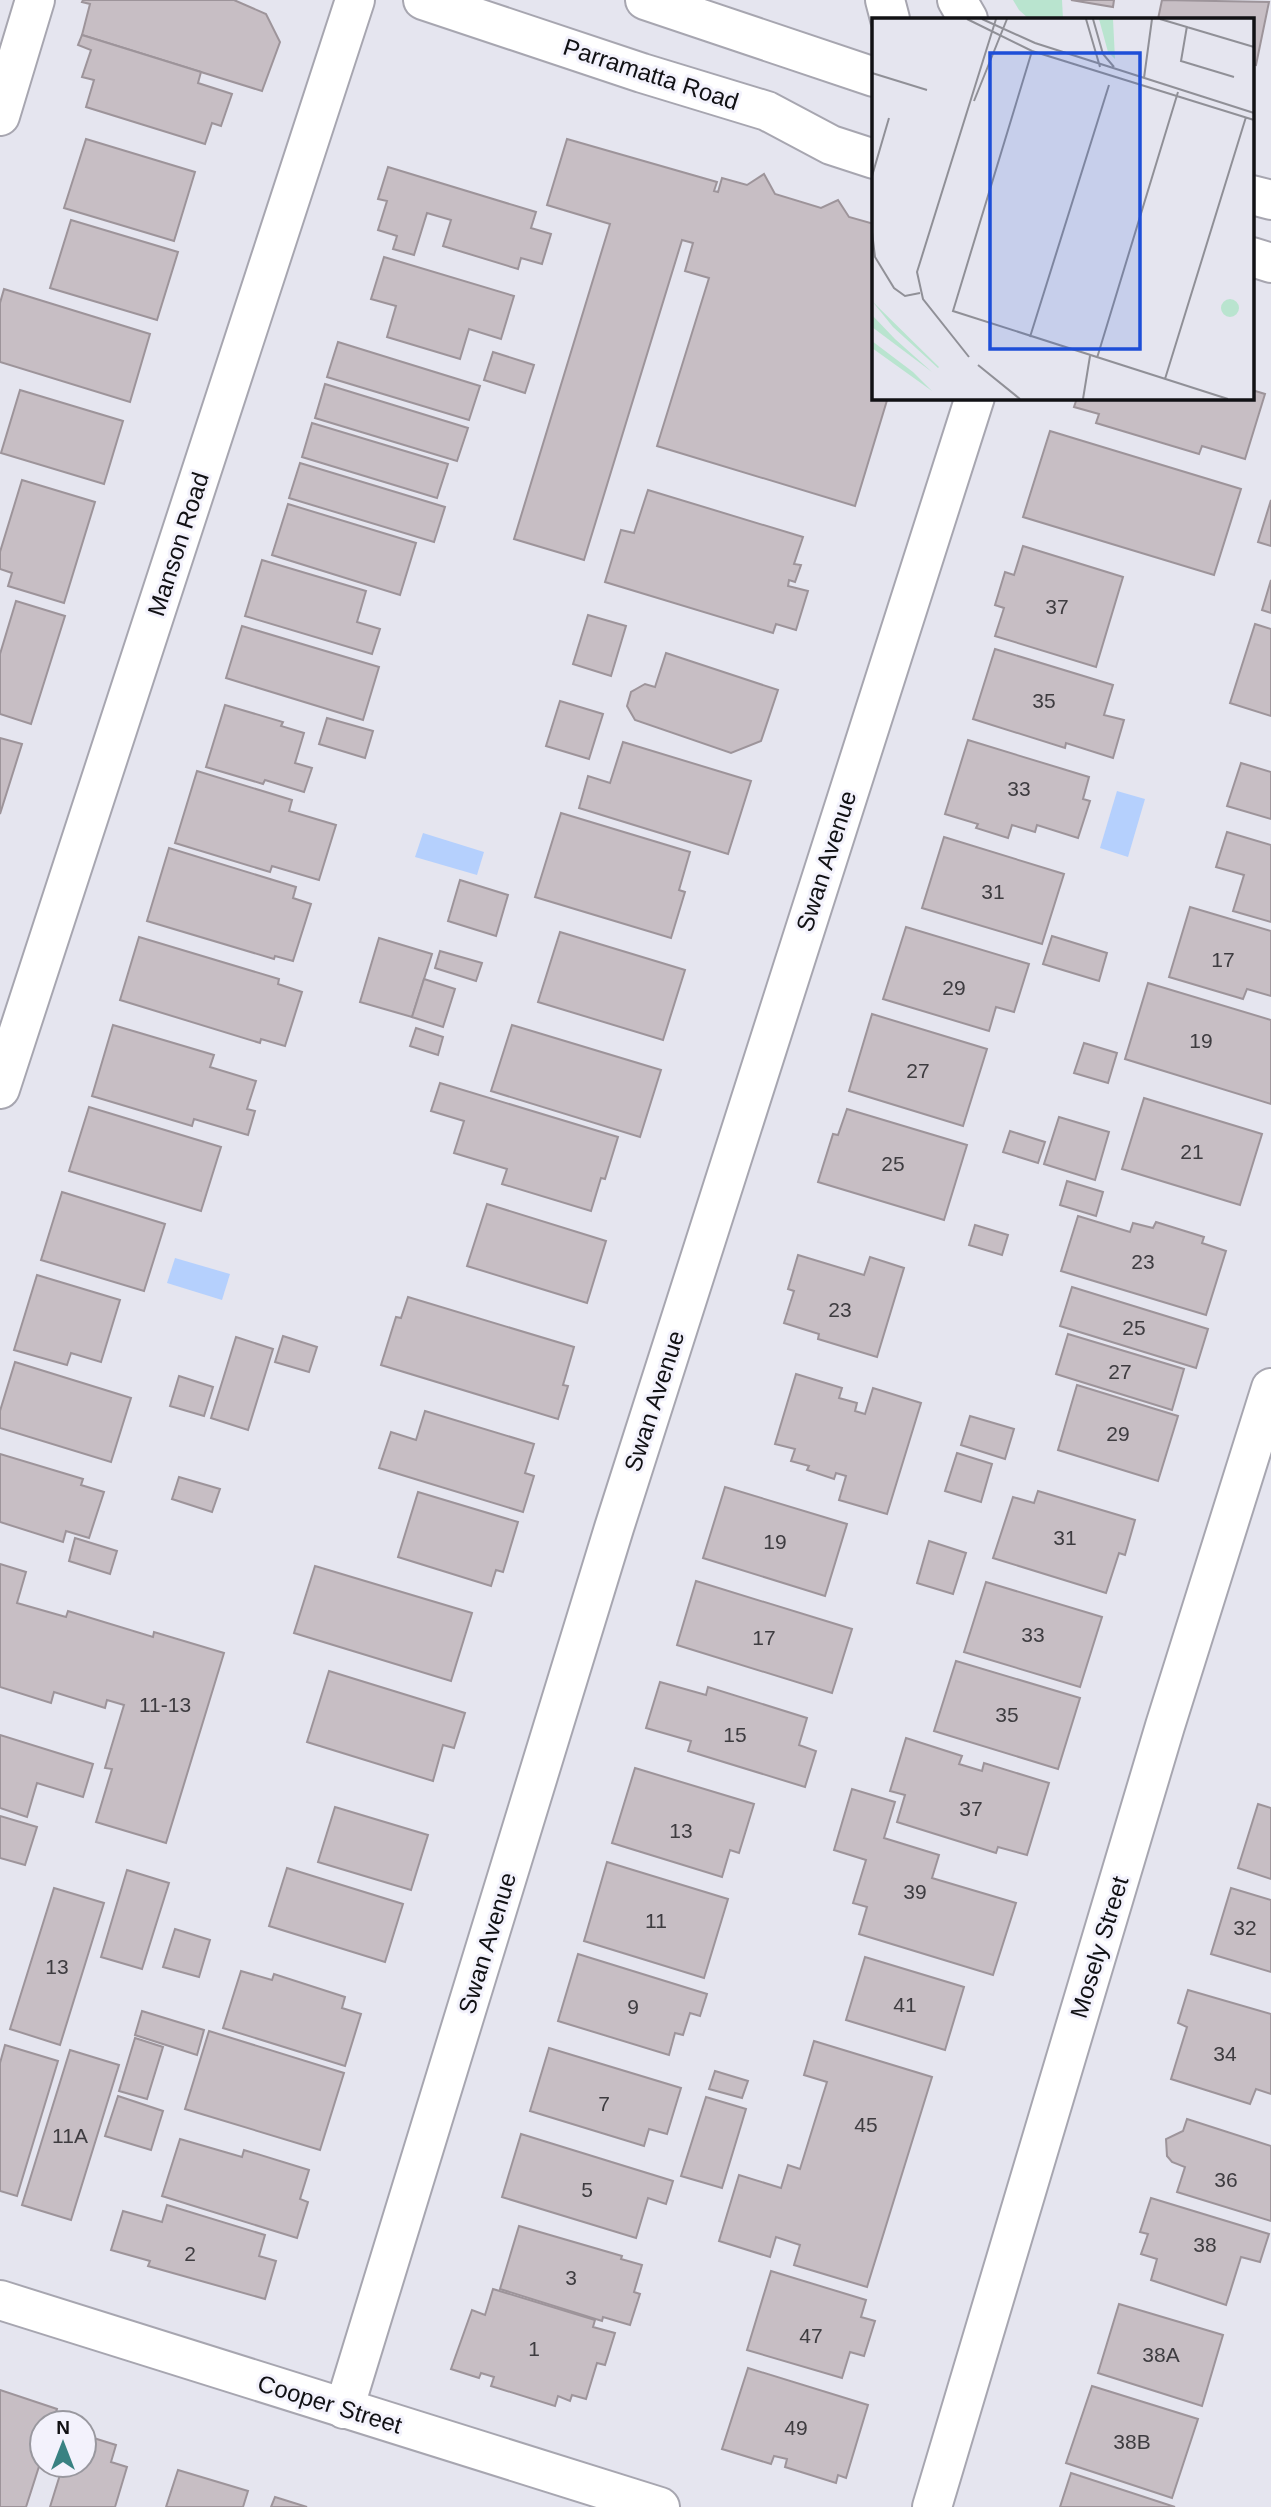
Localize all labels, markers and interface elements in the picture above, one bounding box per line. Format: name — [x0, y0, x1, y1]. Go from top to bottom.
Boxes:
inset map — [872, 18, 1254, 399]
street label: Parramatta Road — [560, 33, 742, 115]
street label: Manson Road — [142, 469, 214, 619]
house number: 37 — [1045, 595, 1069, 618]
house number: 35 — [1032, 689, 1056, 712]
house number: 33 — [1007, 777, 1031, 800]
street label: Swan Avenue — [791, 787, 861, 935]
house number: 31 — [981, 880, 1005, 903]
house number: 17 — [1211, 948, 1235, 971]
house number: 29 — [942, 976, 966, 999]
house number: 19 — [1189, 1029, 1213, 1052]
house number: 27 — [906, 1059, 930, 1082]
house number: 21 — [1180, 1140, 1204, 1163]
house number: 25 — [881, 1152, 905, 1175]
house number: 23 — [1131, 1250, 1155, 1273]
house number: 23 — [828, 1298, 852, 1321]
house number: 25 — [1122, 1316, 1146, 1339]
street label: Swan Avenue — [619, 1327, 689, 1475]
house number: 27 — [1108, 1360, 1132, 1383]
house number: 29 — [1106, 1422, 1130, 1445]
house number: 31 — [1053, 1526, 1077, 1549]
house number: 19 — [763, 1530, 787, 1553]
house number: 33 — [1021, 1623, 1045, 1646]
house number: 17 — [752, 1626, 776, 1649]
house number: 11-13 — [139, 1693, 191, 1716]
house number: 35 — [995, 1703, 1019, 1726]
house number: 15 — [723, 1723, 747, 1746]
house number: 37 — [959, 1797, 983, 1820]
house number: 13 — [669, 1819, 693, 1842]
street label: Swan Avenue — [453, 1869, 521, 2017]
street label: Mosely Street — [1065, 1873, 1133, 2021]
house number: 39 — [903, 1880, 927, 1903]
house number: 11 — [645, 1909, 667, 1932]
house number: 32 — [1233, 1916, 1257, 1939]
house number: 13 — [45, 1955, 69, 1978]
house number: 41 — [893, 1993, 917, 2016]
house number: 9 — [627, 1995, 639, 2018]
house number: 34 — [1213, 2042, 1237, 2065]
house number: 7 — [598, 2092, 610, 2115]
house number: 45 — [854, 2113, 878, 2136]
house number: 11A — [52, 2124, 88, 2147]
house number: 36 — [1214, 2168, 1238, 2191]
house number: 5 — [581, 2178, 593, 2201]
house number: 38 — [1193, 2233, 1217, 2256]
house number: 2 — [184, 2242, 196, 2265]
house number: 3 — [565, 2266, 577, 2289]
house number: 47 — [799, 2324, 823, 2347]
house number: 1 — [528, 2337, 540, 2360]
house number: 38A — [1142, 2343, 1180, 2366]
street label: Cooper Street — [255, 2369, 406, 2439]
north arrow — [28, 2409, 98, 2479]
house number: 49 — [784, 2416, 808, 2439]
text: N — [56, 2417, 70, 2438]
house number: 38B — [1113, 2430, 1151, 2453]

